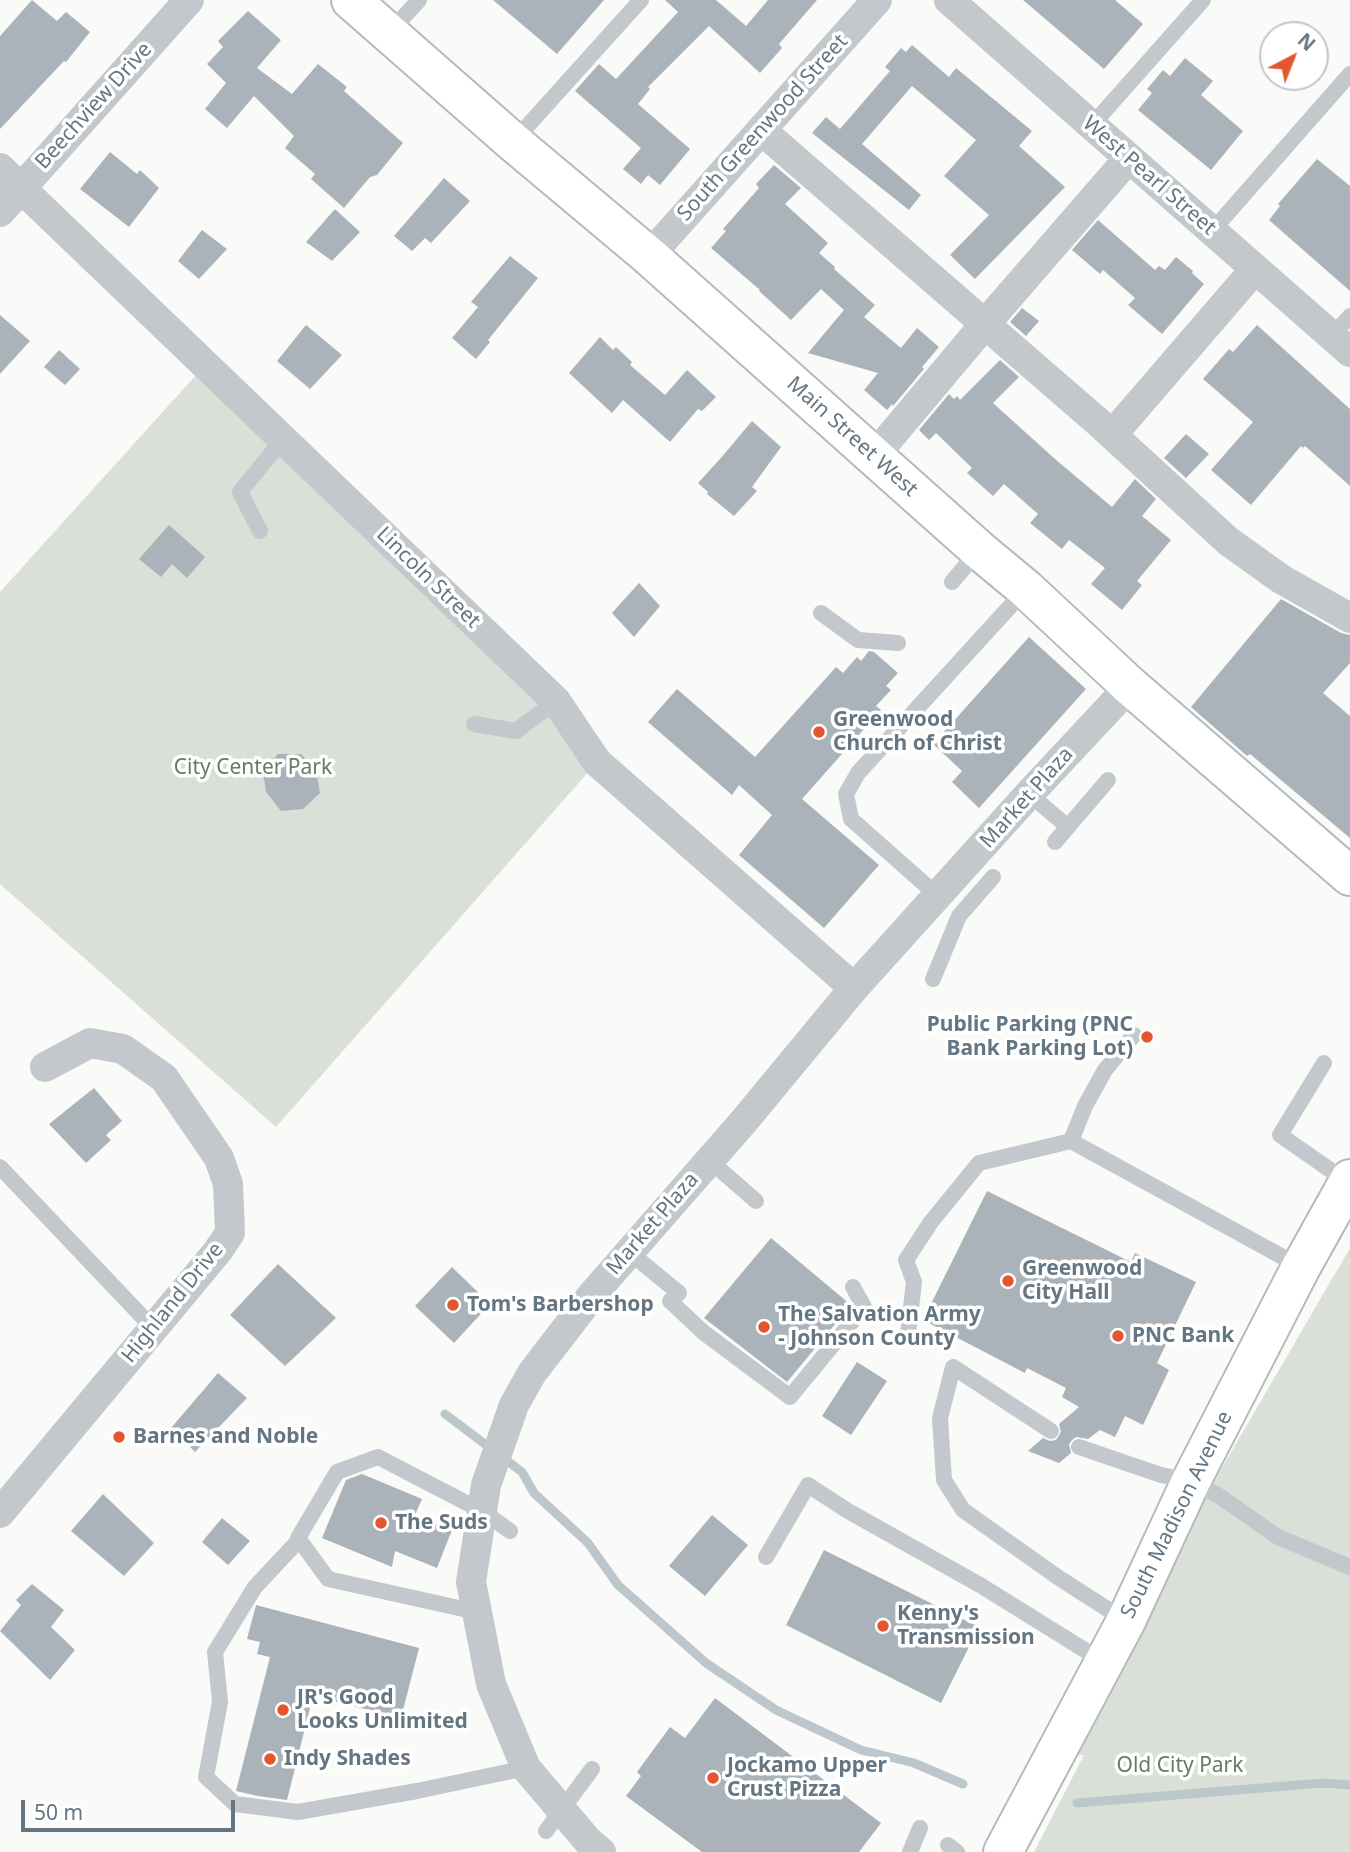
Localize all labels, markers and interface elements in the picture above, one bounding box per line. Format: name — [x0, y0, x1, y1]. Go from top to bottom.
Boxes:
north arrow — [1259, 21, 1329, 91]
text: N — [1292, 27, 1321, 57]
street label: South Greenwood Street — [673, 30, 853, 226]
street label: Beechview Drive — [31, 37, 157, 175]
street label: West Pearl Street — [1077, 111, 1221, 241]
street label: Main Street West — [781, 372, 923, 502]
street label: Lincoln Street — [371, 522, 485, 634]
place label: Greenwood Church of Christ — [833, 707, 1002, 757]
marker: Greenwood Church of Christ — [811, 724, 827, 740]
street label: Market Plaza — [975, 742, 1079, 854]
park label: City Center Park — [174, 755, 332, 781]
place label: Public Parking (PNC Bank Parking Lot) — [927, 1012, 1133, 1062]
marker: Public Parking (PNC Bank Parking Lot) — [1139, 1029, 1155, 1045]
street label: Market Plaza — [602, 1168, 704, 1280]
street label: Highland Drive — [117, 1238, 229, 1368]
place label: Greenwood City Hall — [1022, 1256, 1142, 1306]
marker: Greenwood City Hall — [1000, 1273, 1016, 1289]
place label: Tom's Barbershop — [467, 1292, 654, 1318]
marker: Tom's Barbershop — [445, 1297, 461, 1313]
place label: The Salvation Army - Johnson County — [778, 1302, 981, 1352]
marker: The Salvation Army - Johnson County — [756, 1319, 772, 1335]
place label: PNC Bank — [1132, 1323, 1234, 1349]
marker: PNC Bank — [1110, 1328, 1126, 1344]
street label: South Madison Avenue — [1116, 1407, 1238, 1623]
place label: Barnes and Noble — [133, 1424, 318, 1450]
marker: Barnes and Noble — [111, 1429, 127, 1445]
place label: The Suds — [395, 1510, 488, 1536]
marker: The Suds — [373, 1515, 389, 1531]
place label: Kenny's Transmission — [897, 1601, 1035, 1651]
marker: Kenny's Transmission — [875, 1618, 891, 1634]
place label: JR's Good Looks Unlimited — [297, 1685, 468, 1735]
marker: JR's Good Looks Unlimited — [275, 1702, 291, 1718]
place label: Indy Shades — [284, 1746, 411, 1772]
marker: Indy Shades — [262, 1751, 278, 1767]
place label: Jockamo Upper Crust Pizza — [727, 1753, 887, 1803]
park label: Old City Park — [1116, 1753, 1244, 1779]
marker: Jockamo Upper Crust Pizza — [705, 1770, 721, 1786]
scale bar — [24, 1786, 238, 1830]
text: 50 m — [34, 1798, 83, 1826]

